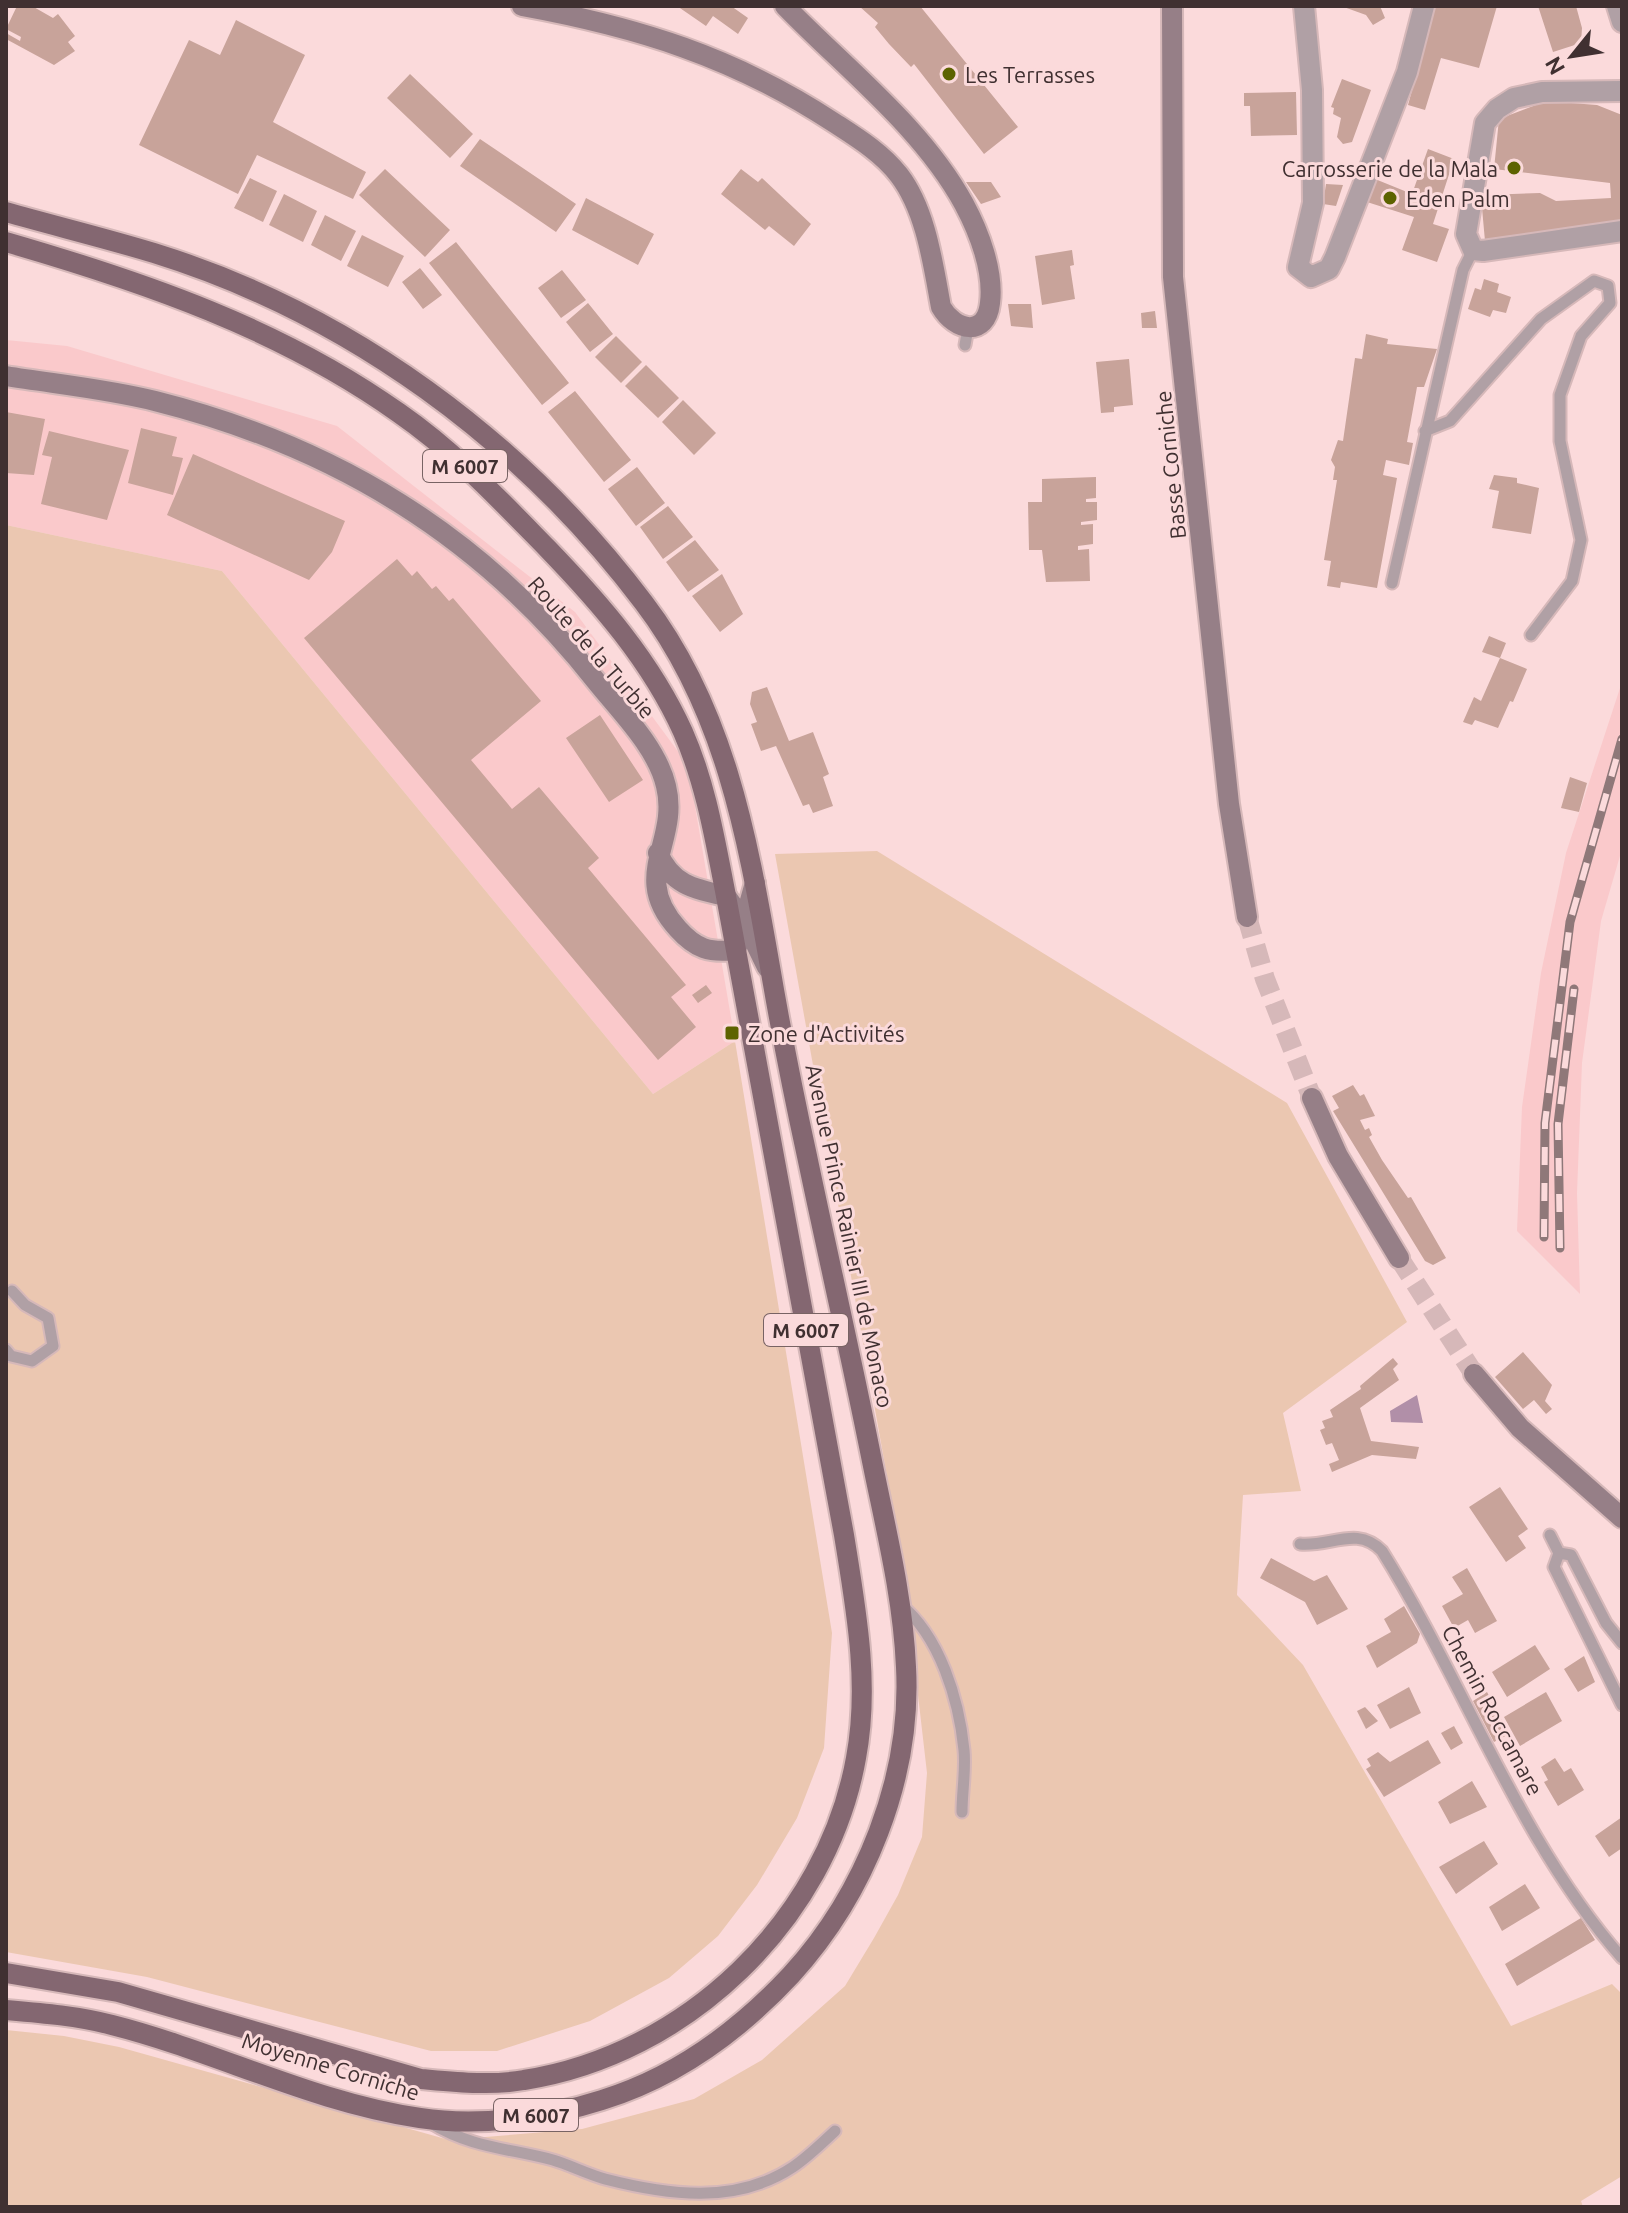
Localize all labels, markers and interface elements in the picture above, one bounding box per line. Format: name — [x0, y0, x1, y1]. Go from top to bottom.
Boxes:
north arrow — [1532, 16, 1612, 96]
text: N — [1539, 53, 1569, 80]
place label: Les Terrasses — [965, 62, 1095, 87]
marker: Les Terrasses — [940, 65, 958, 83]
place label: Carrosserie de la Mala — [1282, 156, 1498, 181]
marker: Carrosserie de la Mala — [1505, 159, 1523, 177]
place label: Eden Palm — [1406, 186, 1510, 211]
marker: Eden Palm — [1381, 189, 1399, 207]
street label: Basse Corniche — [1150, 390, 1190, 540]
road number: M 6007 — [423, 450, 507, 482]
street label: Route de la Turbie — [524, 571, 660, 723]
place label: Zone d'Activités — [748, 1021, 904, 1046]
marker: Zone d'Activités — [723, 1024, 741, 1042]
street label: Avenue Prince Rainier III de Monaco — [801, 1062, 899, 1410]
road number: M 6007 — [764, 1314, 848, 1346]
street label: Chemin Roccamare — [1438, 1621, 1548, 1799]
street label: Moyenne Corniche — [239, 2027, 423, 2105]
road number: M 6007 — [494, 2099, 578, 2131]

